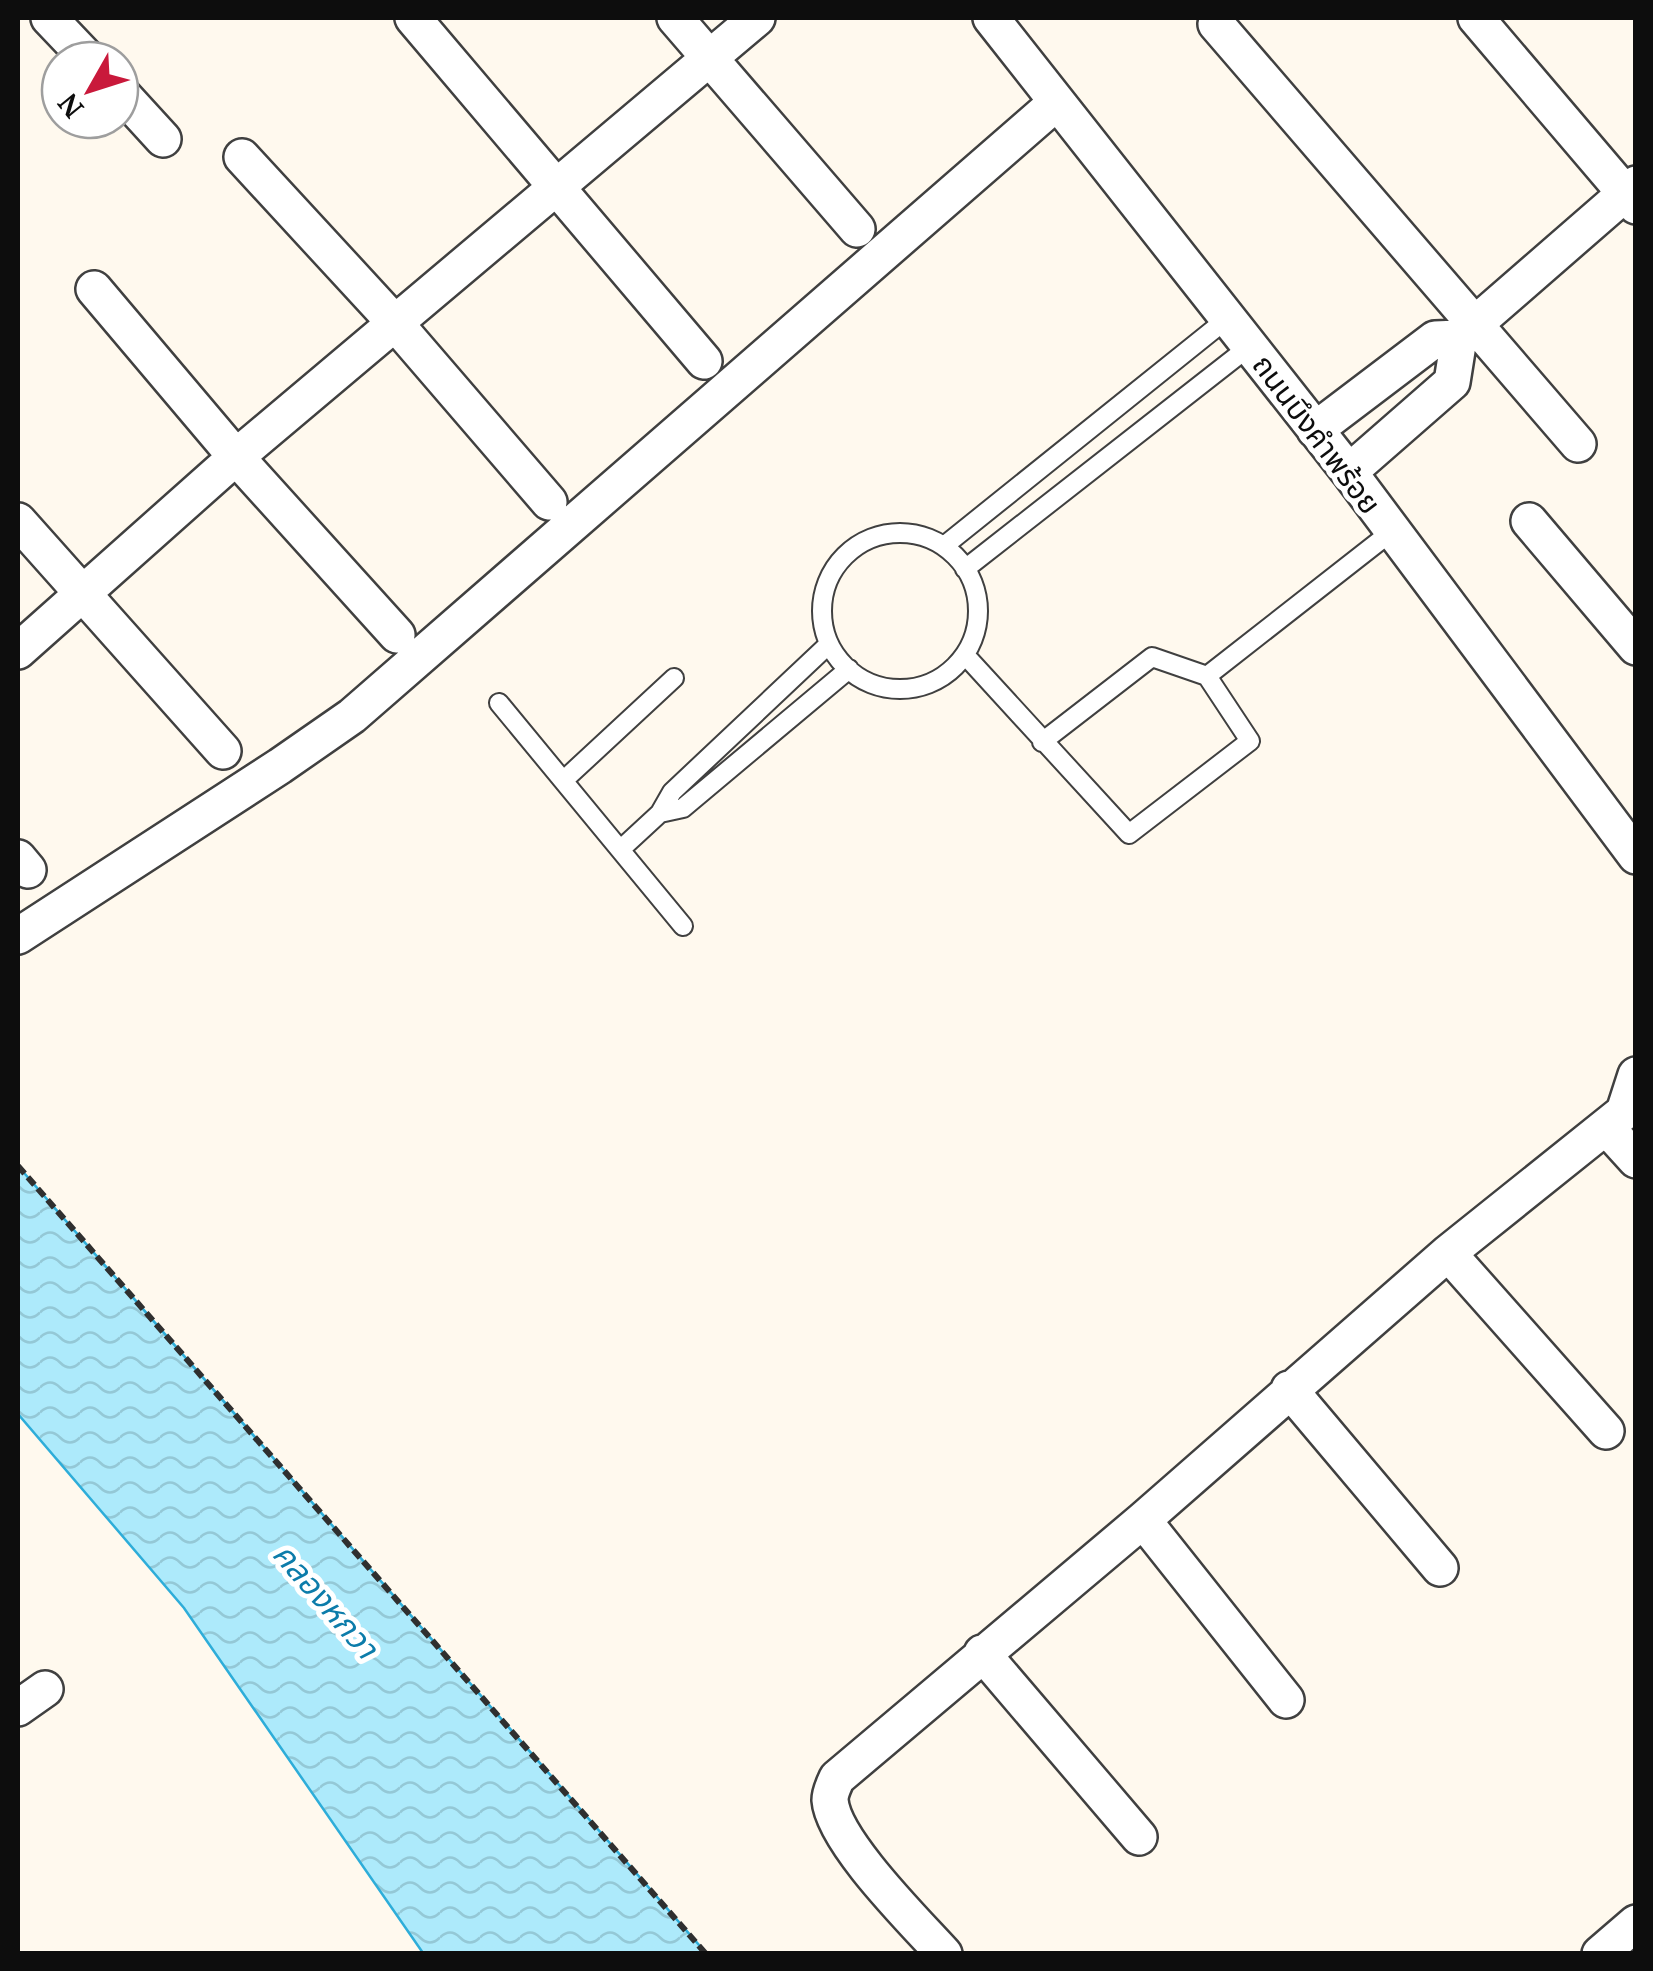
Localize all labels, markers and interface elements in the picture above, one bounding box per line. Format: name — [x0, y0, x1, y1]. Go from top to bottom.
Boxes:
north arrow — [40, 40, 140, 140]
text: N — [49, 86, 91, 126]
street label: ถนนบึงคำพร้อย — [1244, 346, 1390, 522]
water label: คลองหกวา — [264, 1533, 389, 1668]

